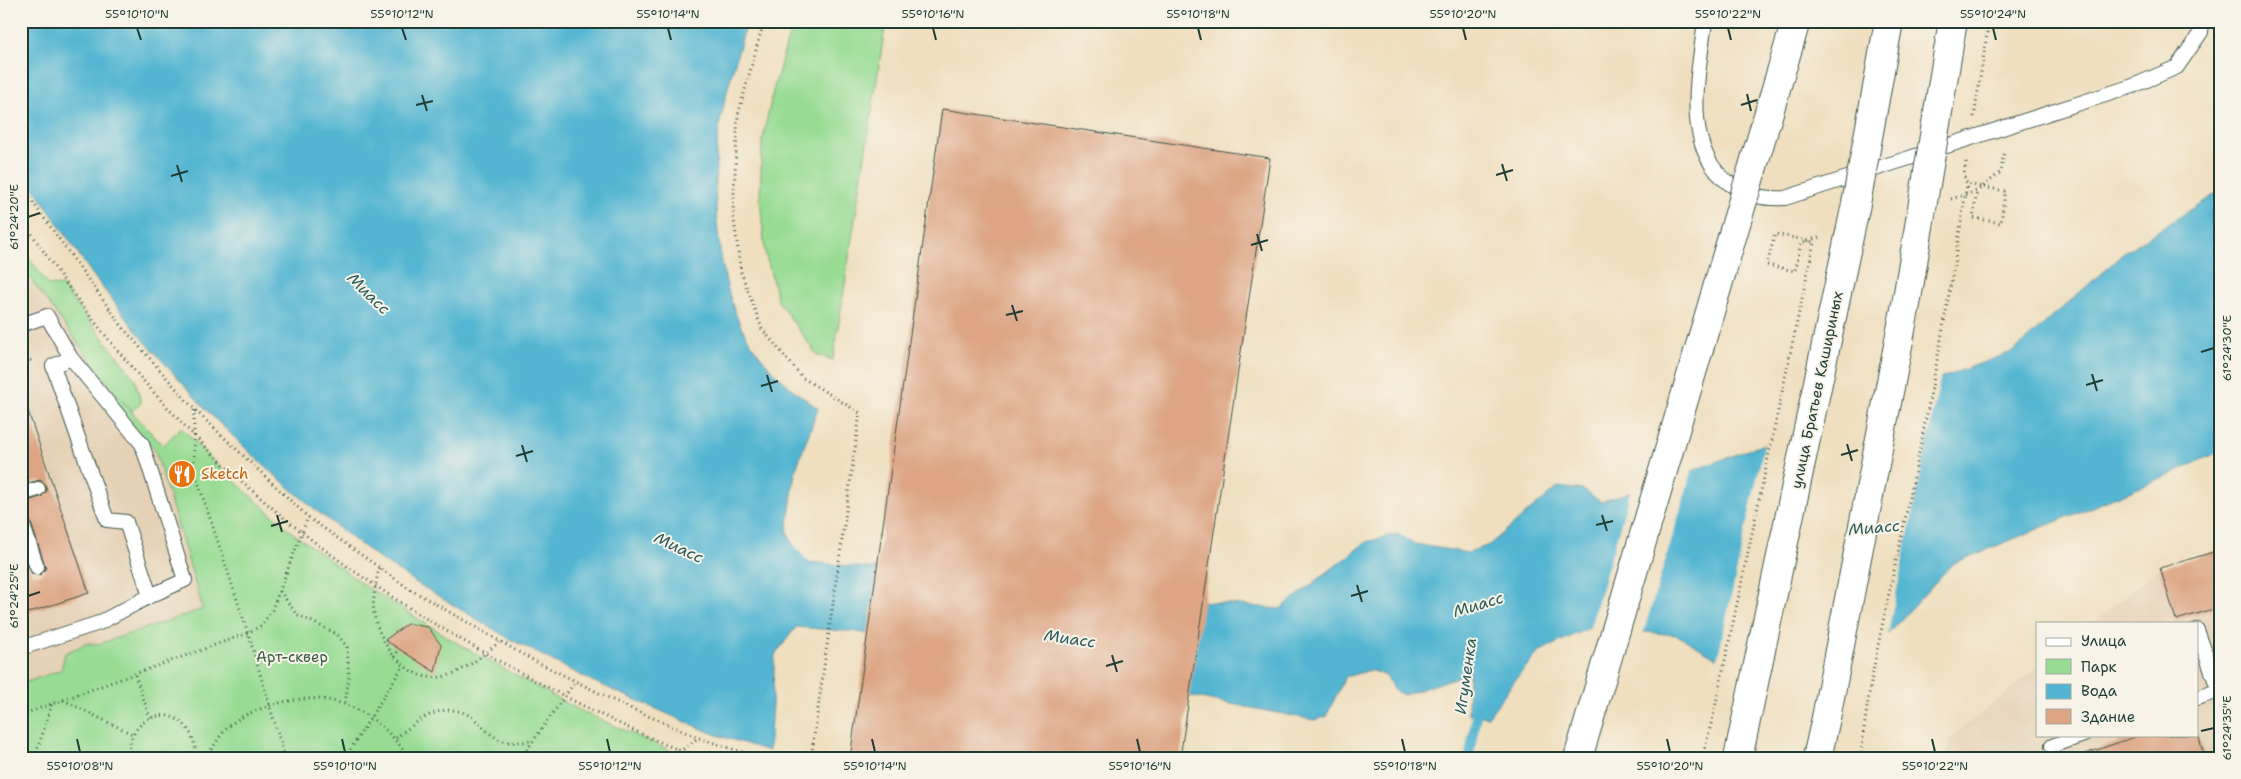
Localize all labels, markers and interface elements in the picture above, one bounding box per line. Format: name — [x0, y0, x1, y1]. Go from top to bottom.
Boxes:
text: 55°10'10"N — [105, 6, 169, 22]
text: 55°10'12"N — [370, 6, 434, 22]
text: 55°10'14"N — [636, 6, 700, 22]
text: 55°10'16"N — [902, 6, 964, 22]
text: 55°10'18"N — [1166, 6, 1230, 22]
text: 55°10'20"N — [1430, 6, 1496, 22]
text: 55°10'22"N — [1695, 6, 1761, 22]
text: 55°10'24"N — [1960, 6, 2026, 22]
text: 61°24'20"E — [6, 184, 22, 250]
water label: Миасс — [343, 268, 395, 319]
street label: улица Братьев Кашириных — [1786, 289, 1848, 491]
text: 61°24'30"E — [2219, 315, 2235, 381]
restaurant icon: Sketch — [167, 459, 197, 489]
place label: Sketch — [201, 464, 249, 484]
water label: Миасс — [1847, 515, 1901, 540]
water label: Миасс — [651, 527, 707, 568]
text: 61°24'25"E — [6, 563, 22, 629]
water label: Миасс — [1450, 587, 1506, 622]
legend — [2036, 622, 2198, 736]
water label: Миасс — [1043, 624, 1097, 653]
text: Улица — [2081, 631, 2127, 651]
water label: Игуменка — [1450, 636, 1481, 716]
park label: Арт-сквер — [256, 647, 328, 667]
text: Парк — [2081, 657, 2117, 677]
text: Вода — [2081, 681, 2118, 701]
text: 61°24'35"E — [2219, 696, 2235, 760]
text: Здание — [2081, 707, 2135, 727]
text: 55°10'08"N — [47, 758, 113, 774]
text: 55°10'10"N — [313, 758, 377, 774]
text: 55°10'12"N — [578, 758, 642, 774]
text: 55°10'14"N — [843, 758, 907, 774]
text: 55°10'16"N — [1109, 758, 1171, 774]
text: 55°10'18"N — [1373, 758, 1437, 774]
text: 55°10'20"N — [1637, 758, 1703, 774]
text: 55°10'22"N — [1902, 758, 1968, 774]

